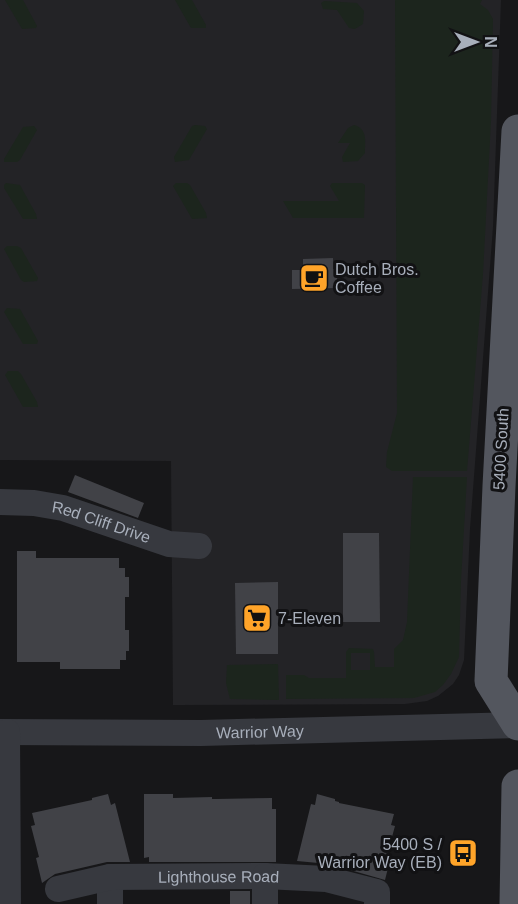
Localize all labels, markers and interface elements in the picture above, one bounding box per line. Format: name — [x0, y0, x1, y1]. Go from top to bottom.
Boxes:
north arrow — [446, 12, 506, 72]
text: N — [482, 36, 499, 48]
place label: Dutch Bros. Coffee — [335, 261, 419, 296]
cafe icon: Dutch Bros. Coffee — [298, 262, 330, 294]
street label: 5400 South — [490, 408, 512, 490]
street label: Red Cliff Drive — [51, 498, 153, 546]
supermarket icon: 7-Eleven — [241, 602, 273, 634]
place label: 7-Eleven — [278, 610, 341, 627]
street label: Warrior Way — [216, 722, 304, 741]
place label: 5400 S / Warrior Way (EB) — [318, 836, 443, 871]
bus stop icon: 5400 S / Warrior Way (EB) — [447, 837, 479, 869]
street label: Lighthouse Road — [158, 867, 280, 885]

